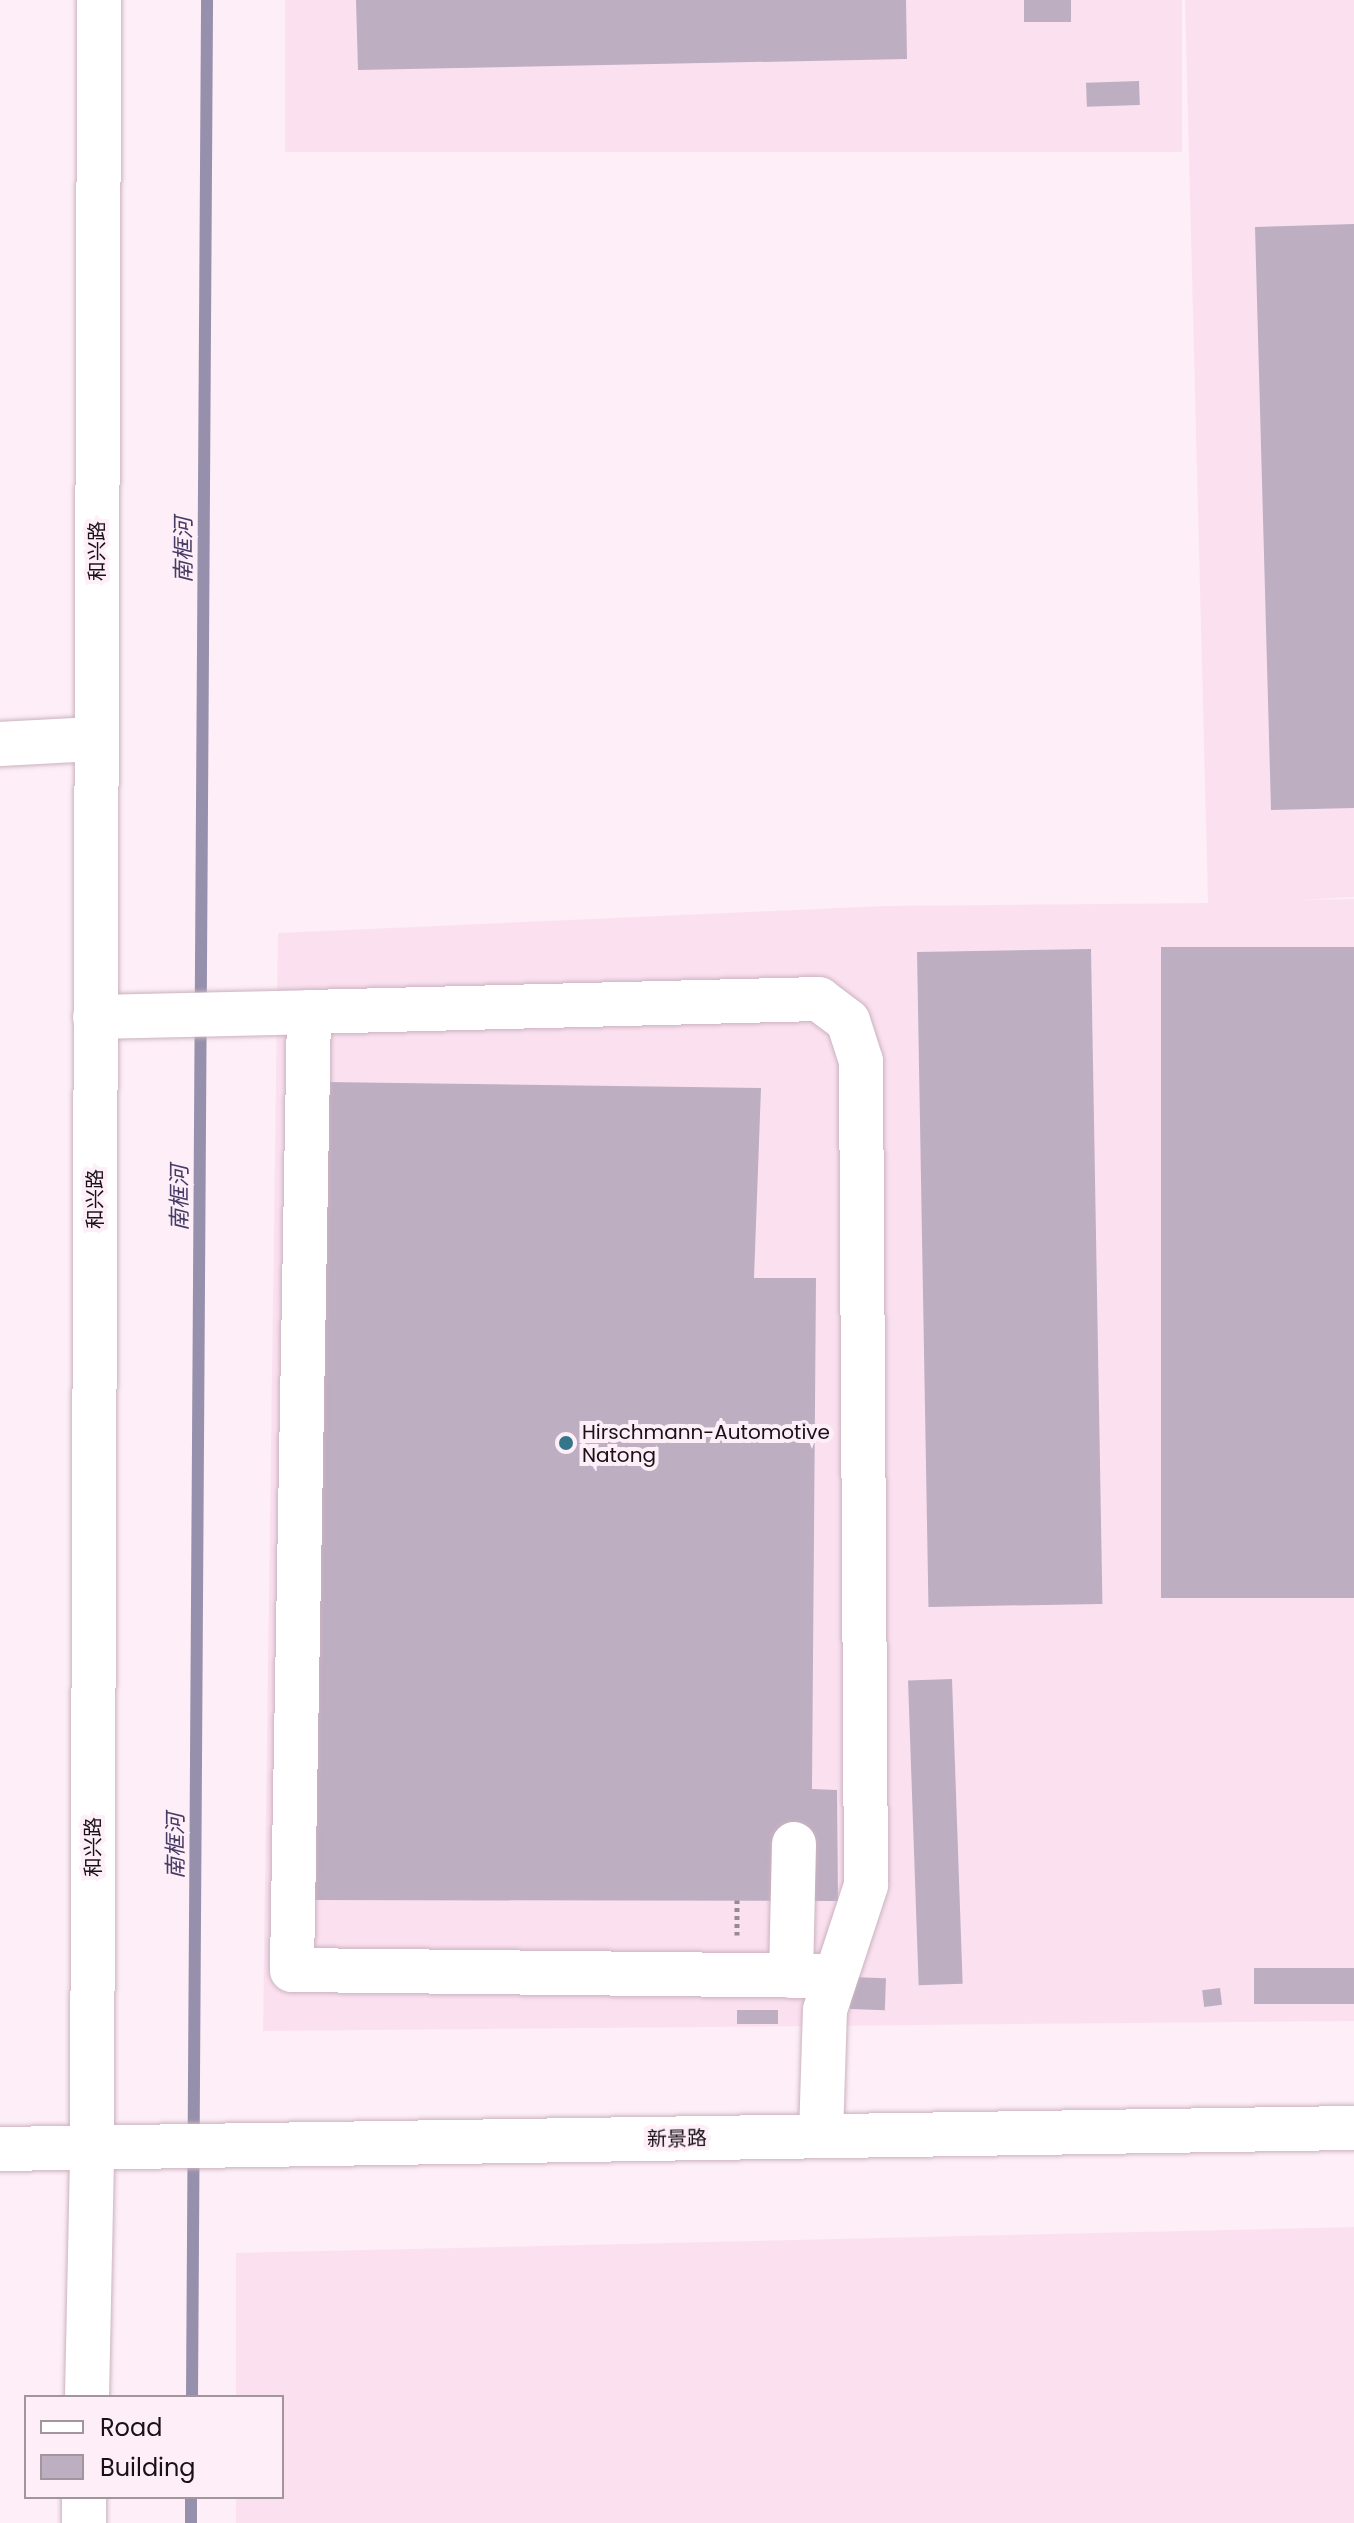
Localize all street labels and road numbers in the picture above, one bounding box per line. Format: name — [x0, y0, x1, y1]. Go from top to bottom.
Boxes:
street label: 和兴路 — [85, 521, 109, 581]
street label: 和兴路 — [83, 1169, 107, 1229]
street label: 和兴路 — [81, 1817, 105, 1877]
street label: 新景路 — [647, 2126, 707, 2152]

